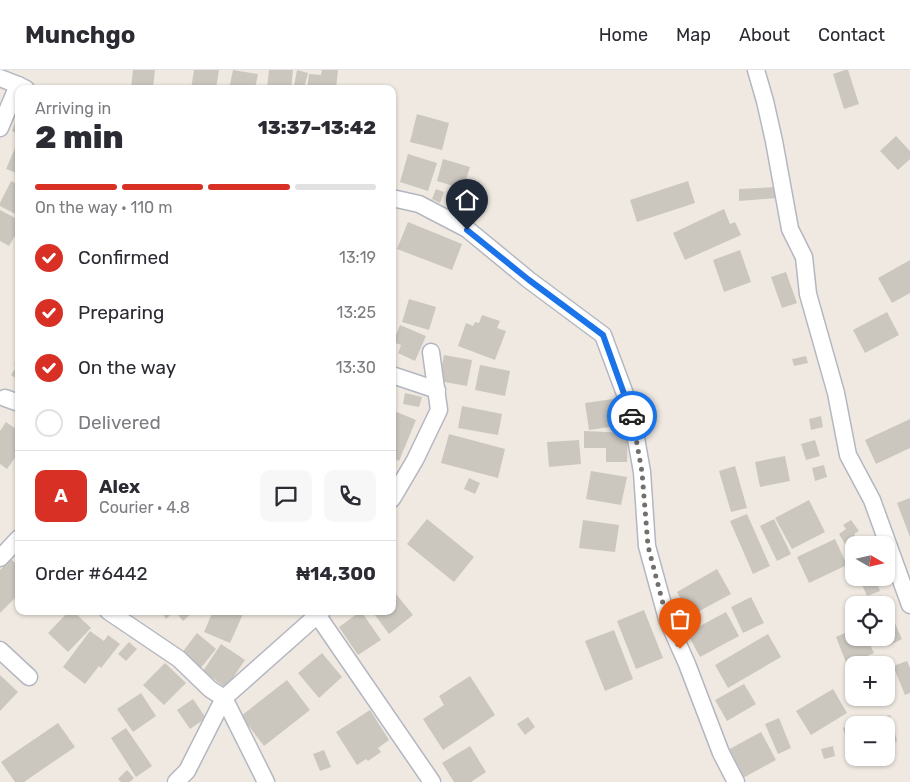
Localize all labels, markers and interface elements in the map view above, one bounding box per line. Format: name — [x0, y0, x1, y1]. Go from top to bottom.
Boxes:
text: Munchgo — [25, 21, 135, 49]
text: Home — [599, 24, 648, 46]
text: Map — [676, 24, 711, 46]
text: About — [739, 24, 790, 46]
text: Contact — [818, 24, 885, 46]
text: Arriving in — [35, 99, 111, 118]
text: 13:37–13:42 — [258, 116, 376, 139]
text: 2 min — [35, 118, 124, 156]
pin — [446, 179, 488, 230]
icon: home — [453, 186, 481, 214]
text: On the way · 110 m — [35, 198, 172, 217]
icon: check — [35, 244, 63, 272]
text: Confirmed — [78, 246, 169, 269]
text: 13:19 — [339, 248, 376, 267]
icon: check — [35, 299, 63, 327]
text: Preparing — [78, 301, 164, 324]
text: 13:25 — [337, 303, 376, 322]
icon: check — [35, 354, 63, 382]
text: On the way — [78, 356, 176, 379]
text: 13:30 — [336, 358, 376, 377]
courier — [607, 391, 657, 441]
icon: car — [618, 402, 646, 430]
text: Delivered — [78, 411, 161, 434]
button: chat — [260, 470, 312, 522]
button: phone — [324, 470, 376, 522]
text: Alex — [99, 475, 140, 498]
text: A — [54, 484, 68, 507]
text: Courier · 4.8 — [99, 498, 190, 517]
north arrow — [845, 536, 895, 586]
map controls — [845, 536, 895, 766]
text: Order #6442 — [35, 562, 148, 585]
text: ₦14,300 — [296, 562, 376, 585]
button: locate — [845, 596, 895, 646]
pin — [659, 598, 701, 649]
icon: bag — [666, 605, 694, 633]
button: + — [845, 656, 895, 706]
button: − — [845, 716, 895, 766]

